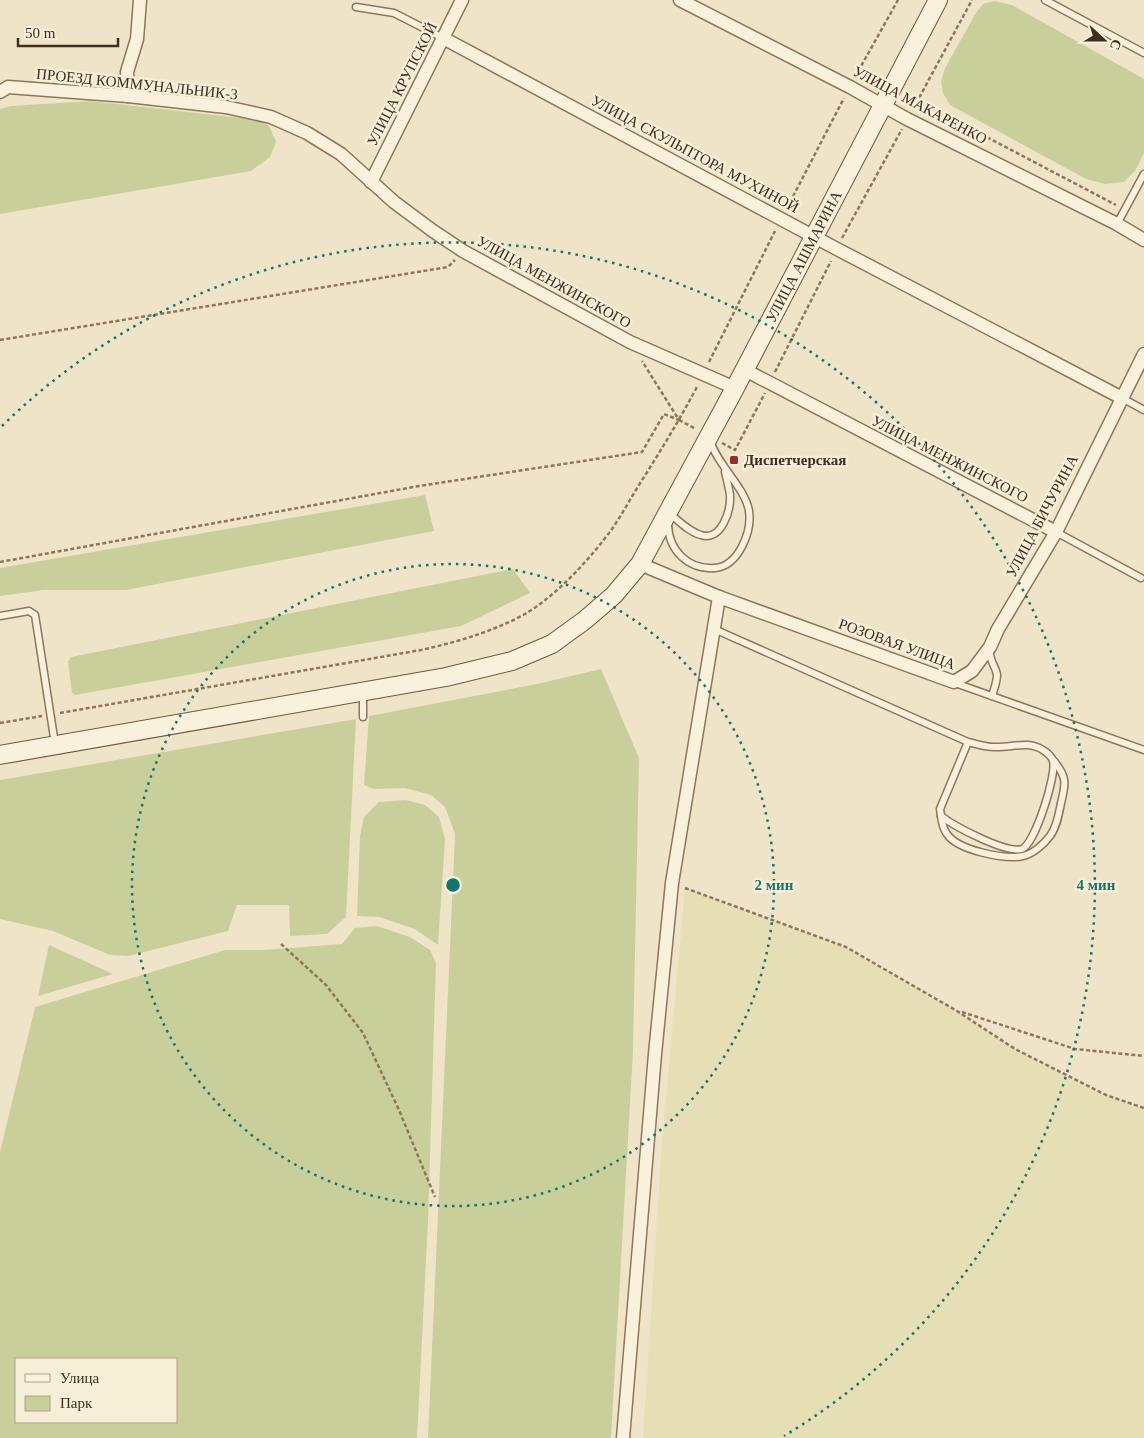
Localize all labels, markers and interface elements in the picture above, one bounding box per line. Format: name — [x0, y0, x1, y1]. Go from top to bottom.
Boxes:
scale bar — [18, 15, 118, 47]
north arrow — [1079, 15, 1129, 65]
street label: УЛИЦА КРУПСКОЙ — [364, 20, 440, 148]
text: 50 m — [25, 25, 56, 41]
text: С — [1107, 37, 1124, 52]
street label: УЛИЦА МАКАРЕНКО — [850, 63, 990, 147]
street label: ПРОЕЗД КОММУНАЛЬНИК-3 — [35, 65, 239, 103]
street label: УЛИЦА СКУЛЬПТОРА МУХИНОЙ — [589, 92, 802, 216]
street label: УЛИЦА АШМАРИНА — [763, 188, 845, 325]
street label: УЛИЦА МЕНЖИНСКОГО — [474, 233, 634, 331]
street label: УЛИЦА МЕНЖИНСКОГО — [869, 413, 1031, 506]
place label: Диспетчерская — [744, 452, 846, 468]
street label: УЛИЦА БИЧУРИНА — [1003, 452, 1081, 580]
marker: Диспетчерская — [728, 454, 740, 466]
street label: РОЗОВАЯ УЛИЦА — [836, 615, 958, 673]
centre of rings — [444, 876, 462, 894]
text: 2 мин — [755, 877, 794, 893]
text: 4 мин — [1077, 877, 1116, 893]
legend — [15, 1358, 178, 1423]
text: Улица — [60, 1370, 99, 1386]
text: Парк — [60, 1395, 93, 1411]

